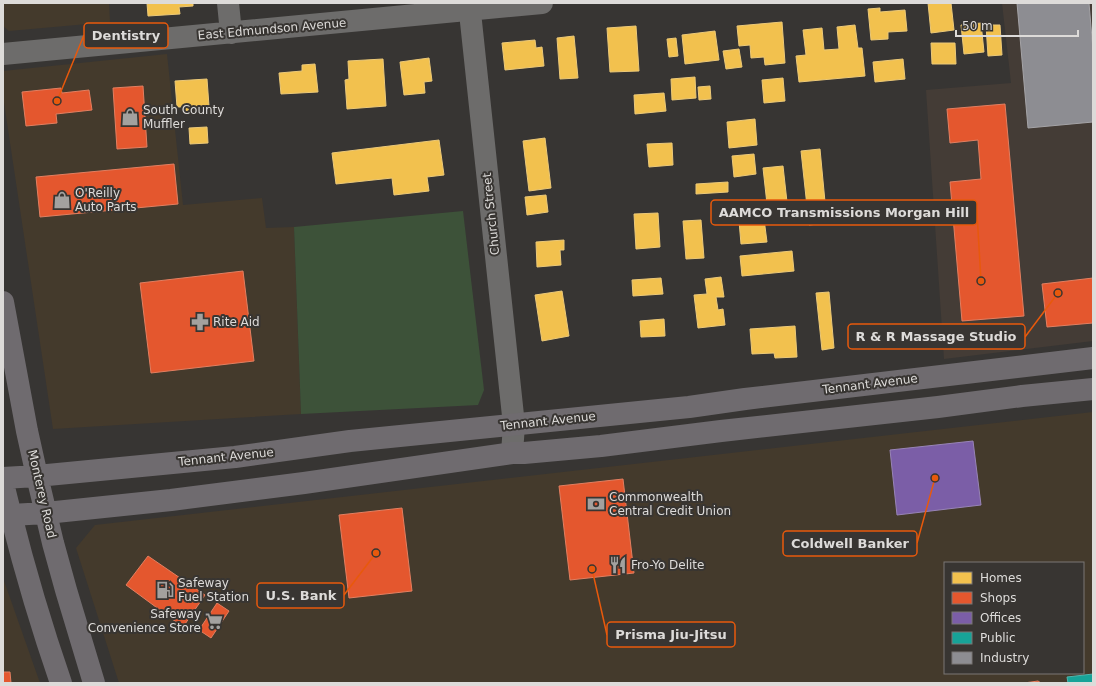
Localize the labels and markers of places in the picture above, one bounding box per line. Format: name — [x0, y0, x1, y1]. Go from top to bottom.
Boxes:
callout: Dentistry — [84, 23, 168, 48]
place label: South County Muffler — [143, 103, 224, 131]
shop icon: South County Muffler — [120, 107, 140, 127]
place label: O'Reilly Auto Parts — [75, 186, 137, 214]
shop icon: O'Reilly Auto Parts — [52, 190, 72, 210]
callout: AAMCO Transmissions Morgan Hill — [711, 200, 977, 225]
pharmacy icon: Rite Aid — [190, 312, 210, 332]
place label: Rite Aid — [213, 315, 260, 329]
callout: R & R Massage Studio — [848, 324, 1025, 349]
place label: Commonwealth Central Credit Union — [609, 490, 731, 518]
bank icon: Commonwealth Central Credit Union — [586, 494, 606, 514]
callout: Coldwell Banker — [783, 531, 917, 556]
restaurant icon: Fro-Yo Delite — [608, 555, 628, 575]
place label: Fro-Yo Delite — [631, 558, 704, 572]
place label: Safeway Fuel Station — [178, 576, 249, 604]
fuel station icon: Safeway Fuel Station — [155, 580, 175, 600]
callout: U.S. Bank — [257, 583, 344, 608]
place label: Safeway Convenience Store — [88, 607, 201, 635]
supermarket icon: Safeway Convenience Store — [204, 611, 224, 631]
callout: Prisma Jiu-Jitsu — [607, 622, 735, 647]

